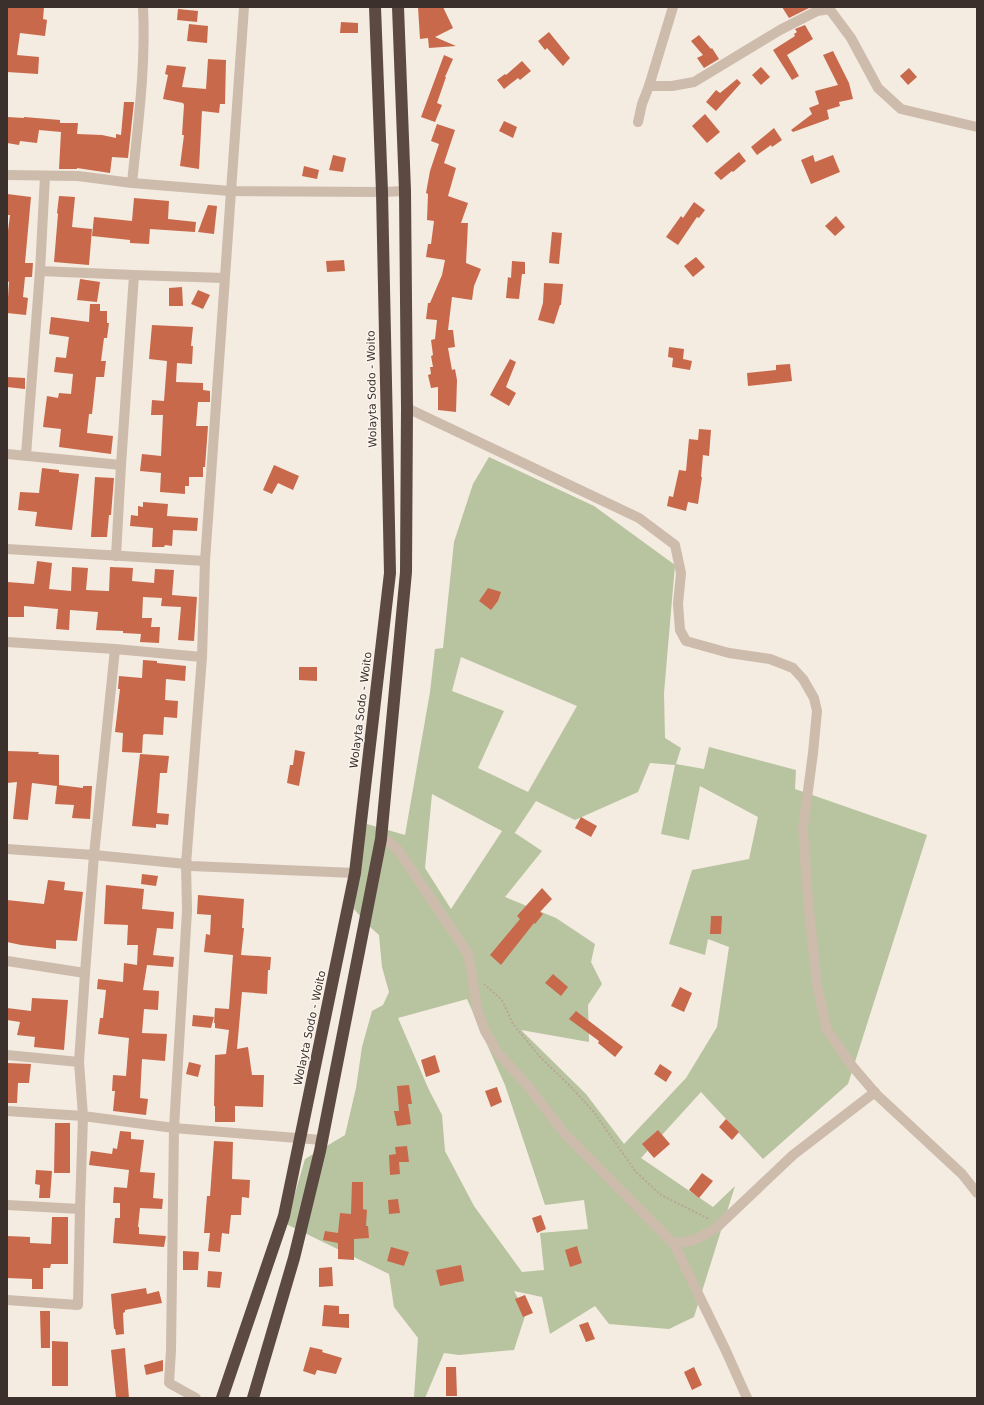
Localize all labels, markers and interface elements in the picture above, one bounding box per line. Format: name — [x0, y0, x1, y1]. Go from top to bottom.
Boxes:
street label: Wolayta Sodo - Woito — [364, 330, 380, 448]
street label: Wolayta Sodo - Woito — [347, 651, 375, 769]
street label: Wolayta Sodo - Woito — [291, 969, 329, 1087]

